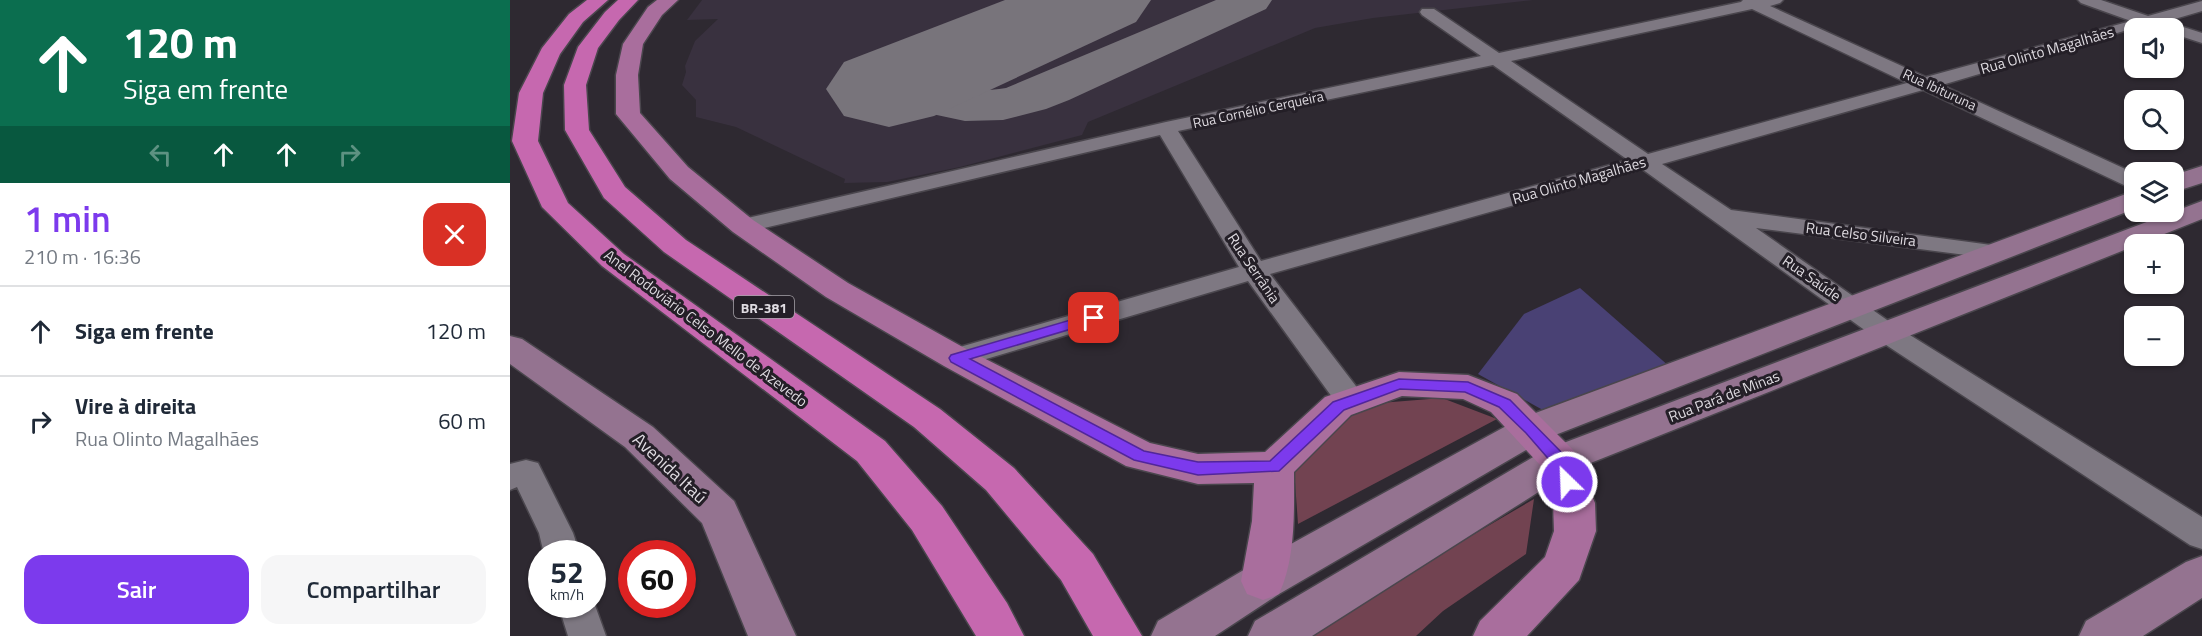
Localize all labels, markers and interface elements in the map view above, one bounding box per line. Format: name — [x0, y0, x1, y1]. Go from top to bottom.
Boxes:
text: 120 m — [123, 10, 238, 74]
map controls — [2124, 18, 2184, 366]
button: sound — [2124, 18, 2184, 78]
street label: Rua Olinto Magalhães — [1977, 20, 2117, 80]
icon: ahead — [24, 24, 102, 102]
street label: Rua Ibituruna — [1900, 63, 1980, 115]
text: Siga em frente — [123, 68, 288, 109]
street label: Rua Cornélio Cerqueira — [1191, 85, 1325, 133]
button: search — [2124, 90, 2184, 150]
icon: left — [144, 138, 177, 171]
icon: ahead — [207, 138, 240, 171]
icon: ahead — [270, 138, 303, 171]
icon: right — [333, 138, 366, 171]
street label: Rua Olinto Magalhães — [1509, 150, 1649, 210]
button: layers — [2124, 162, 2184, 222]
text: 1 min — [24, 191, 111, 246]
button: close — [423, 203, 486, 266]
street label: Rua Celso Silveira — [1805, 216, 1918, 252]
street label: Rua Serrânia — [1222, 228, 1286, 308]
button: + — [2124, 234, 2184, 294]
text: 210 m · 16:36 — [24, 241, 141, 272]
street label: Anel Rodoviário Celso Mello de Azevedo — [599, 244, 813, 412]
street label: Rua Saúde — [1778, 249, 1846, 307]
pin — [1068, 292, 1119, 343]
road number: BR-381 — [734, 296, 794, 318]
icon: arrive — [1077, 301, 1110, 334]
button: − — [2124, 306, 2184, 366]
text: Siga em frente — [75, 314, 214, 348]
text: 120 m — [426, 314, 486, 348]
icon: ahead — [24, 315, 57, 348]
street label: Rua Pará de Minas — [1665, 364, 1783, 428]
text: Vire à direita — [75, 389, 196, 423]
text: 60 m — [438, 404, 486, 438]
icon: right — [24, 405, 57, 438]
text: Rua Olinto Magalhães — [75, 423, 259, 454]
street label: Avenida Itaú — [627, 426, 713, 510]
position arrow — [1535, 450, 1599, 514]
speed limit sign: 60 — [618, 540, 696, 618]
text: 52 — [550, 549, 584, 595]
button: Sair — [24, 555, 249, 624]
button: Compartilhar — [261, 555, 486, 624]
text: km/h — [550, 583, 584, 606]

